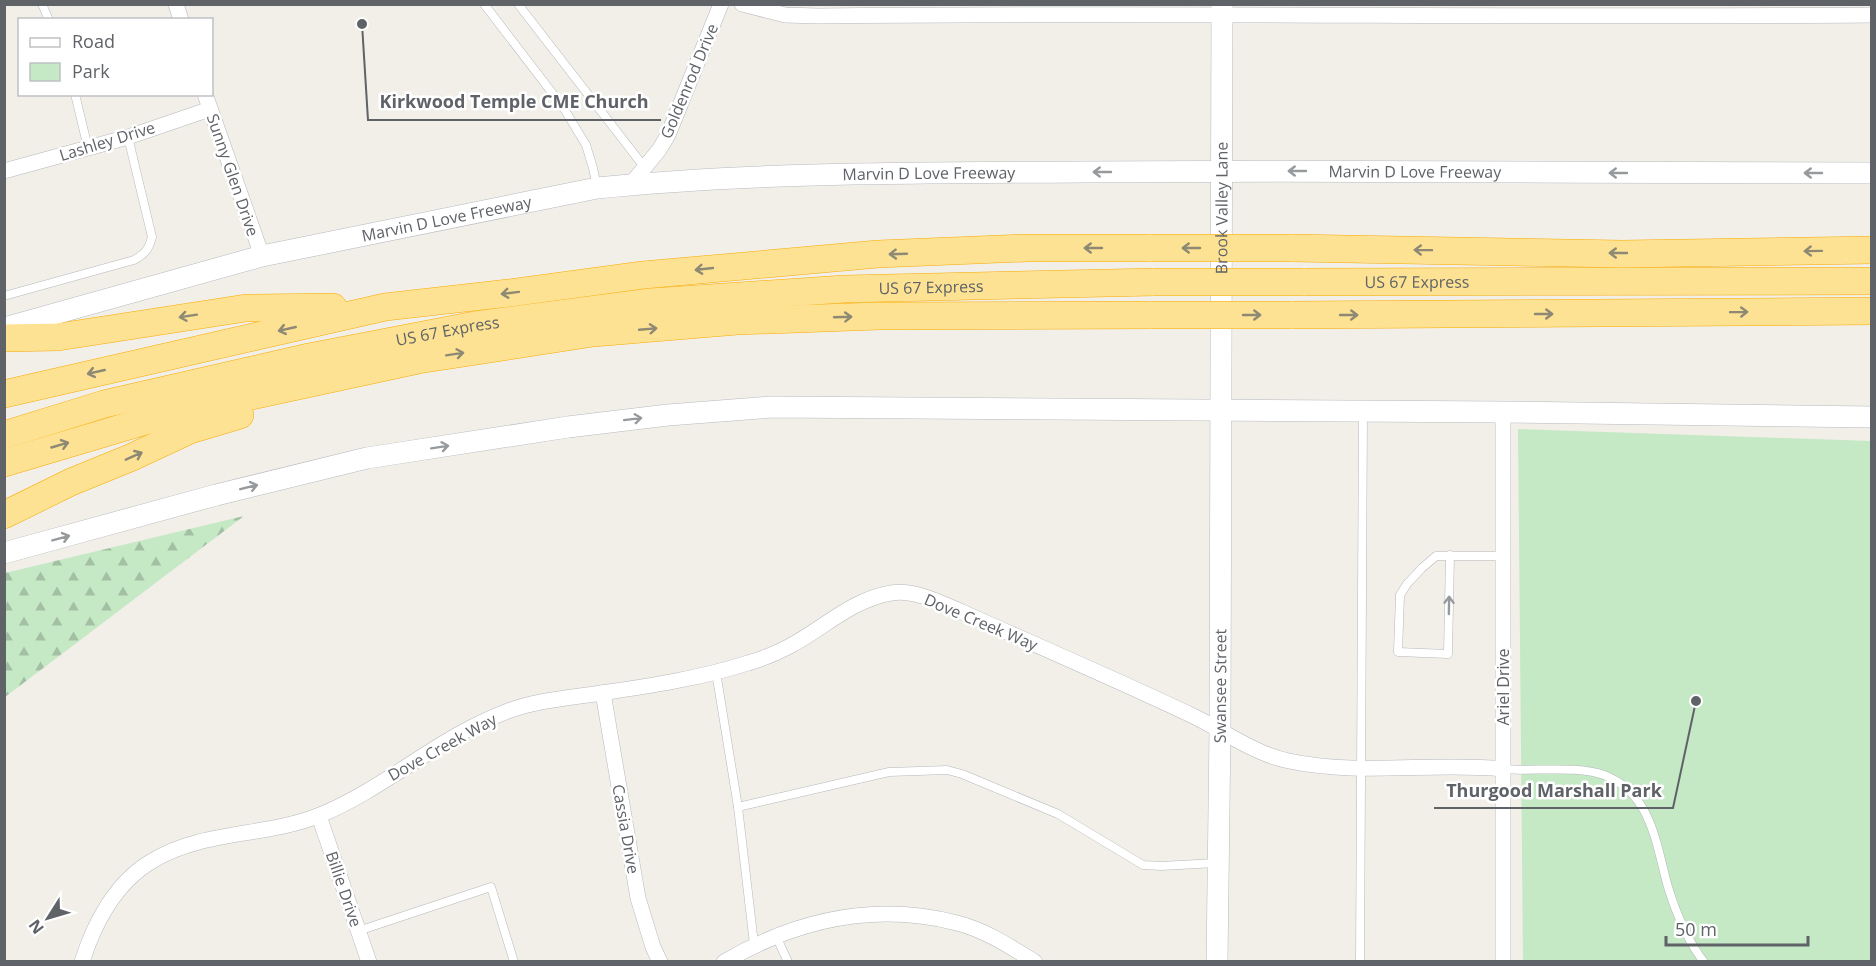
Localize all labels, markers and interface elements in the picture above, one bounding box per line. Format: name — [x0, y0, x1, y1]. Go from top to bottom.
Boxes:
legend — [18, 18, 213, 96]
street label: Goldenrod Drive — [655, 20, 723, 142]
text: Road — [72, 29, 115, 53]
text: Park — [72, 59, 110, 83]
callout: Kirkwood Temple CME Church — [368, 84, 661, 120]
text: Kirkwood Temple CME Church — [379, 89, 649, 113]
street label: Sunny Glen Drive — [202, 111, 264, 239]
street label: Lashley Drive — [56, 116, 158, 166]
street label: Brook Valley Lane — [1210, 142, 1233, 274]
street label: Marvin D Love Freeway — [1328, 160, 1502, 183]
street label: Marvin D Love Freeway — [842, 161, 1016, 185]
one-way arrow — [1288, 165, 1308, 177]
one-way arrow — [1093, 166, 1113, 178]
one-way arrow — [1609, 167, 1629, 179]
one-way arrow — [1804, 167, 1824, 179]
street label: Marvin D Love Freeway — [360, 190, 534, 247]
one-way arrow — [1083, 242, 1103, 254]
one-way arrow — [1182, 242, 1202, 254]
one-way arrow — [1414, 245, 1434, 256]
one-way arrow — [1804, 245, 1824, 256]
one-way arrow — [889, 248, 908, 259]
one-way arrow — [1609, 248, 1629, 259]
one-way arrow — [694, 264, 714, 275]
street label: US 67 Express — [1365, 271, 1469, 293]
street label: US 67 Express — [878, 275, 984, 299]
one-way arrow — [501, 288, 521, 299]
one-way arrow — [1729, 306, 1749, 318]
one-way arrow — [1534, 308, 1554, 320]
one-way arrow — [1241, 309, 1261, 321]
one-way arrow — [1339, 309, 1359, 321]
one-way arrow — [179, 311, 199, 322]
street label: US 67 Express — [394, 311, 501, 351]
one-way arrow — [832, 311, 852, 323]
one-way arrow — [637, 323, 657, 334]
one-way arrow — [277, 324, 297, 335]
one-way arrow — [444, 348, 464, 359]
one-way arrow — [87, 367, 107, 378]
one-way arrow — [623, 413, 642, 424]
one-way arrow — [50, 439, 69, 450]
one-way arrow — [430, 441, 449, 452]
one-way arrow — [124, 450, 143, 461]
one-way arrow — [240, 480, 259, 492]
one-way arrow — [51, 531, 70, 543]
street label: Dove Creek Way — [921, 588, 1042, 656]
one-way arrow — [1443, 595, 1455, 615]
street label: Swansee Street — [1209, 629, 1231, 743]
street label: Ariel Drive — [1492, 648, 1514, 726]
street label: Dove Creek Way — [384, 708, 501, 786]
callout: Thurgood Marshall Park — [1434, 772, 1673, 808]
text: Thurgood Marshall Park — [1446, 778, 1663, 802]
street label: Cassia Drive — [607, 783, 645, 875]
street label: Billie Drive — [321, 848, 367, 930]
north arrow — [18, 888, 78, 948]
scale bar — [1666, 909, 1808, 947]
text: N — [23, 915, 49, 939]
text: 50 m — [1675, 917, 1717, 941]

